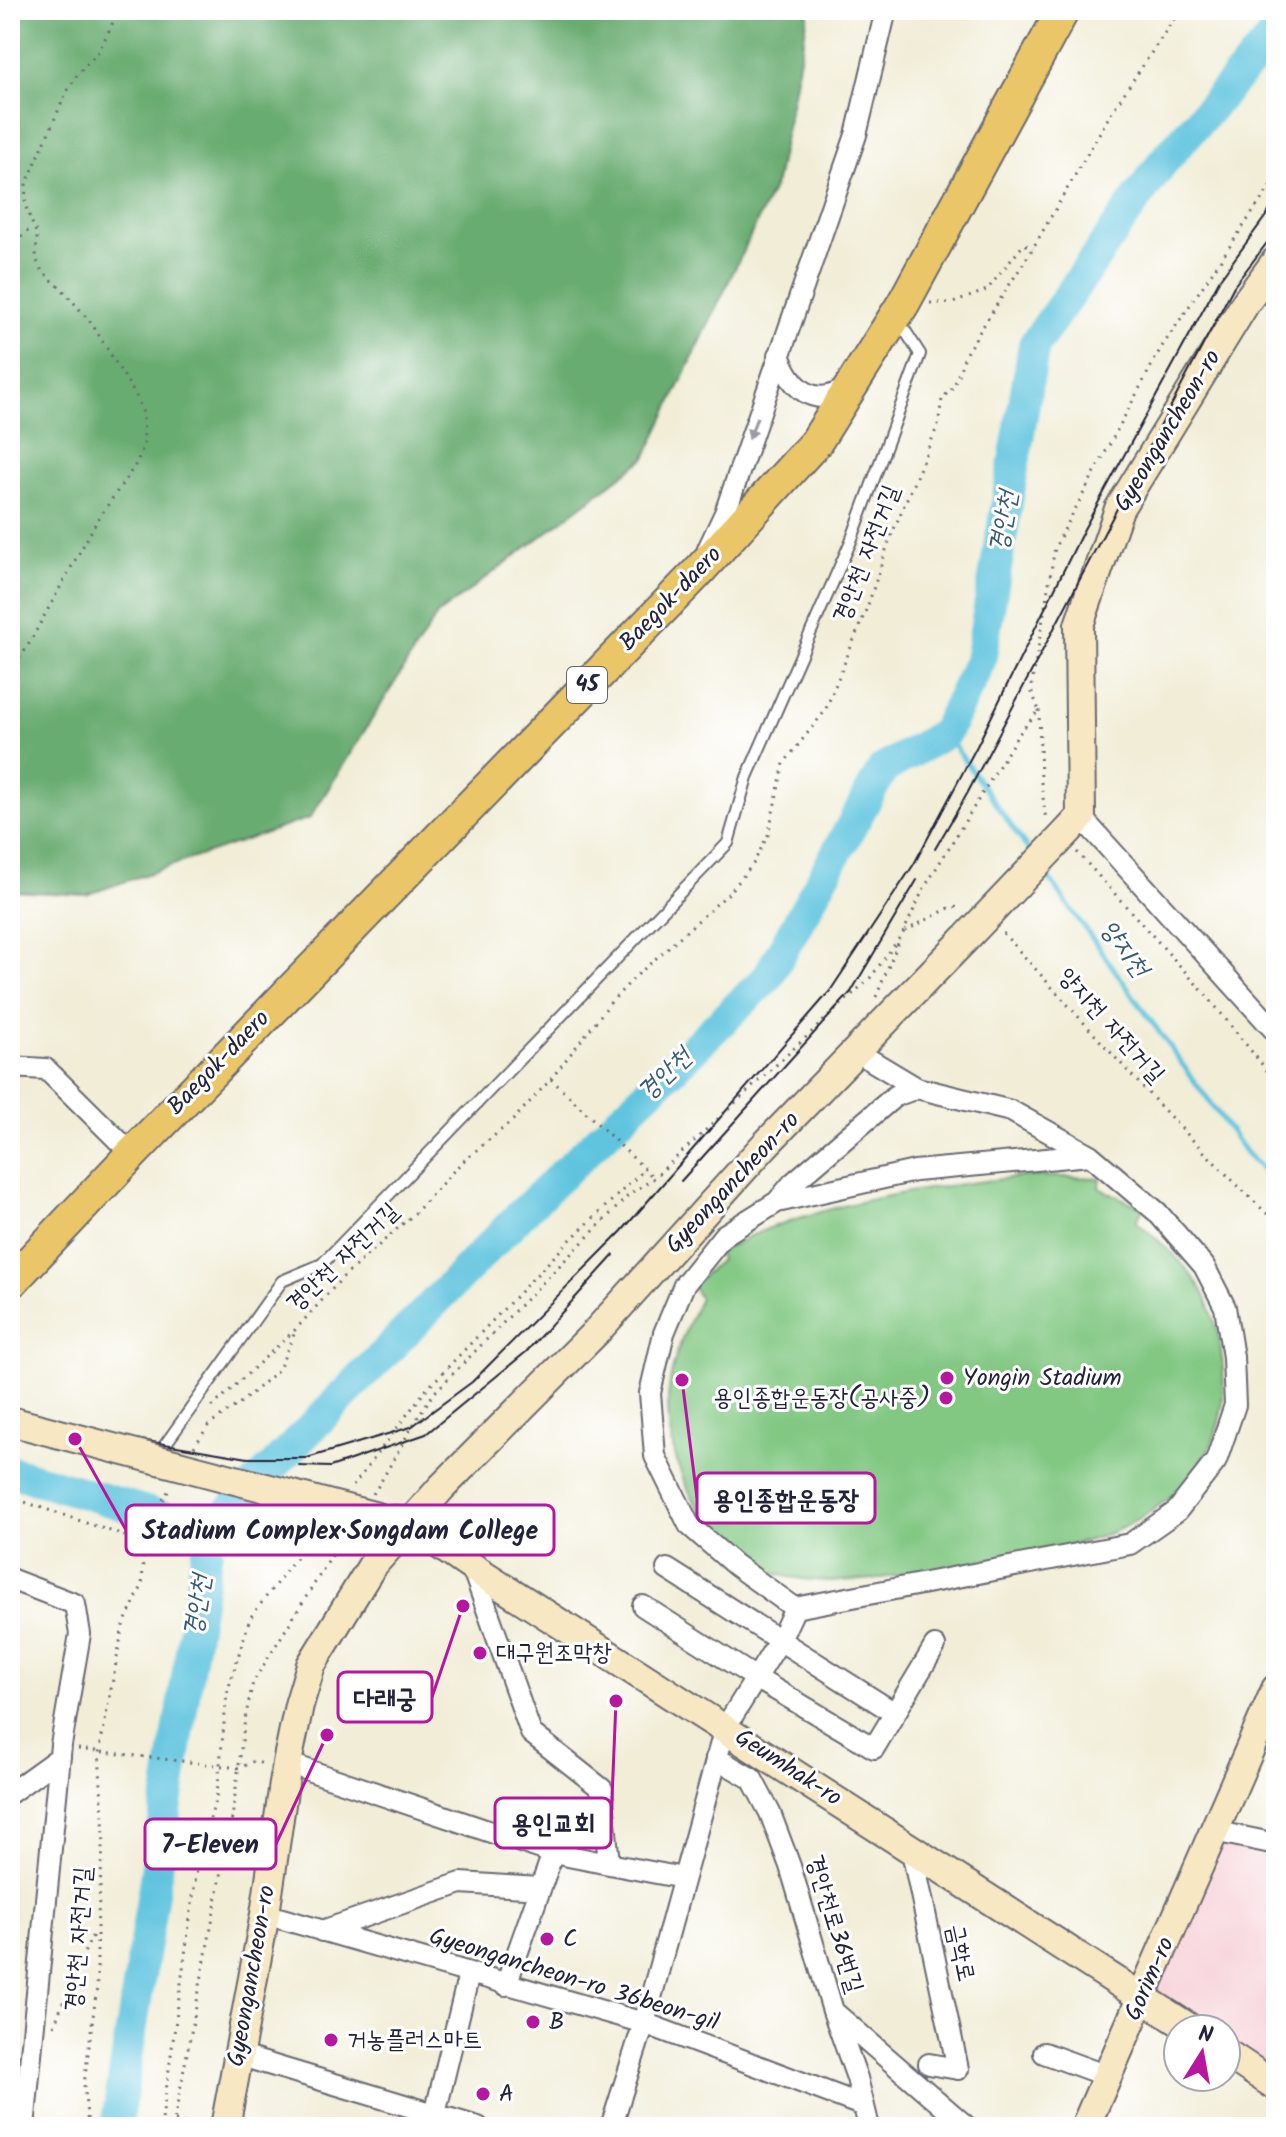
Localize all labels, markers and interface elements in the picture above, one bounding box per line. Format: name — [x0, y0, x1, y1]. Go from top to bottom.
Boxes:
street label: Gyeongancheon-ro — [1104, 342, 1232, 520]
one-way arrow — [746, 417, 759, 441]
street label: 경안천 자전거길 — [823, 479, 911, 629]
water label: 경안천 — [978, 484, 1031, 557]
street label: Baegok-daero — [610, 537, 732, 661]
road number: 45 — [567, 667, 607, 703]
water label: 양지천 — [1089, 911, 1161, 989]
street label: 양지천 자전거길 — [1048, 959, 1174, 1093]
street label: Baegok-daero — [158, 1001, 280, 1125]
water label: 경안천 — [628, 1036, 704, 1112]
street label: Gyeongancheon-ro — [656, 1102, 810, 1263]
street label: 경안천 자전거길 — [277, 1194, 409, 1322]
place label: Yongin Stadium — [963, 1359, 1122, 1398]
marker: Yongin Stadium — [938, 1369, 956, 1387]
place label: 용인종합운동장(공사중) — [713, 1379, 930, 1418]
marker: 용인종합운동장(공사중) — [937, 1389, 955, 1407]
callout: 용인종합운동장 — [697, 1473, 875, 1523]
text: 용인종합운동장 — [713, 1480, 859, 1522]
callout: Stadium Complex·Songdam College — [126, 1505, 554, 1555]
text: Stadium Complex·Songdam College — [142, 1511, 539, 1553]
water label: 경안천 — [172, 1569, 224, 1640]
place label: 대구원조막창 — [496, 1634, 612, 1673]
marker: 대구원조막창 — [471, 1644, 489, 1662]
callout: 다래궁 — [338, 1672, 432, 1722]
text: 다래궁 — [354, 1679, 416, 1721]
street label: Geumhak-ro — [727, 1719, 850, 1817]
callout: 용인교회 — [495, 1798, 611, 1848]
text: 용인교회 — [511, 1804, 595, 1846]
callout: 7-Eleven — [145, 1819, 276, 1869]
text: 7-Eleven — [161, 1825, 259, 1867]
street label: 경안천로36번길 — [794, 1850, 874, 1998]
street label: 경안천 자전거길 — [54, 1865, 104, 2013]
street label: Gyeongancheon-ro — [217, 1882, 287, 2070]
street label: Gyeongancheon-ro 36beon-gil — [424, 1917, 724, 2043]
place label: C — [563, 1920, 577, 1959]
street label: 금학로 — [935, 1921, 985, 1985]
marker: C — [538, 1930, 556, 1948]
street label: Gorim-ro — [1114, 1931, 1186, 2027]
place label: B — [549, 2003, 564, 2042]
marker: B — [524, 2013, 542, 2031]
north arrow — [1162, 2013, 1242, 2093]
text: N — [1195, 2017, 1216, 2054]
place label: 거농플러스마트 — [347, 2021, 482, 2060]
marker: 거농플러스마트 — [322, 2031, 340, 2049]
place label: A — [499, 2075, 514, 2114]
marker: A — [474, 2085, 492, 2103]

